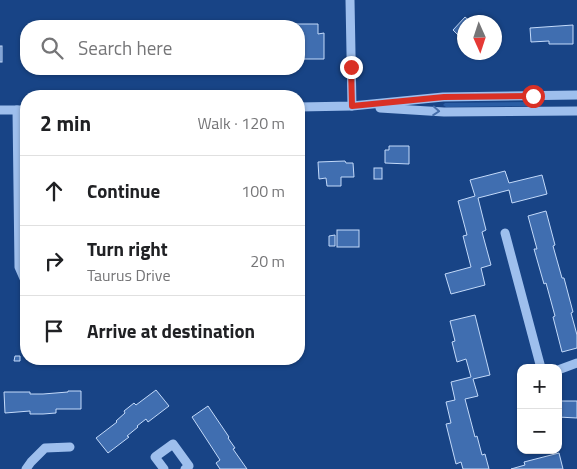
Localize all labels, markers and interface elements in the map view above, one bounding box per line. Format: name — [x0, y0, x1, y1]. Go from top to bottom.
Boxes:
north arrow — [457, 15, 502, 60]
search box — [20, 20, 305, 75]
text: Search here — [78, 33, 172, 62]
icon: search — [38, 34, 66, 62]
route end — [340, 56, 363, 79]
route start — [522, 85, 545, 108]
one-way arrow — [432, 106, 440, 117]
text: 2 min — [40, 107, 91, 139]
text: Walk · 120 m — [197, 111, 285, 135]
text: Continue — [87, 176, 160, 205]
icon: ahead — [40, 177, 68, 205]
text: 100 m — [241, 179, 285, 203]
text: Turn right — [87, 234, 168, 263]
icon: right — [40, 247, 68, 275]
text: 20 m — [250, 249, 285, 273]
text: Taurus Drive — [87, 263, 171, 287]
text: Arrive at destination — [87, 316, 255, 345]
icon: arrive — [40, 317, 68, 345]
map controls — [517, 364, 562, 454]
button: + — [517, 364, 562, 409]
button: − — [517, 409, 562, 454]

